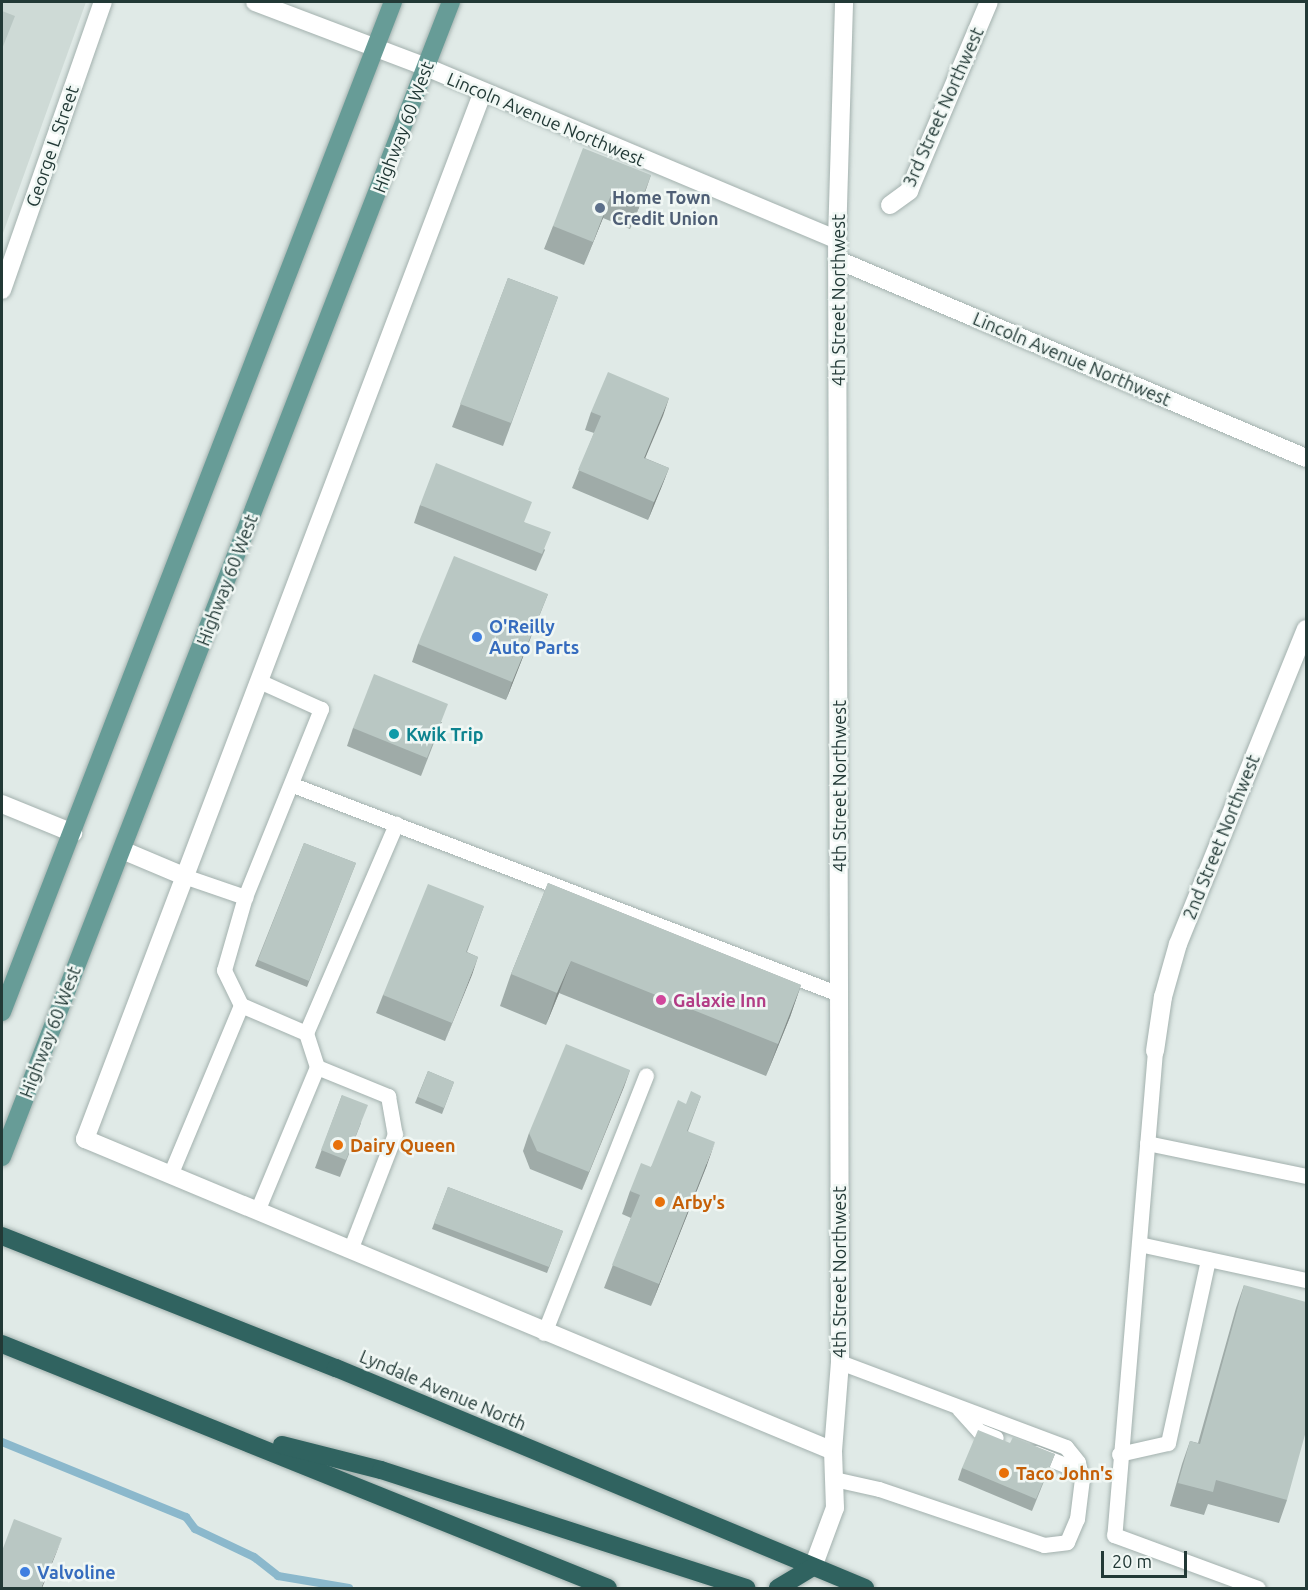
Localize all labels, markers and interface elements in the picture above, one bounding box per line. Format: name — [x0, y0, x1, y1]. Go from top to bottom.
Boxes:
street label: 3rd Street Northwest — [898, 24, 988, 190]
street label: Highway 60 West — [368, 58, 438, 196]
street label: Lincoln Avenue Northwest — [444, 67, 648, 171]
street label: George L Street — [21, 82, 83, 210]
place label: Home Town Credit Union — [612, 187, 718, 230]
marker: Home Town Credit Union — [593, 201, 607, 215]
street label: 4th Street Northwest — [827, 214, 849, 386]
street label: Lincoln Avenue Northwest — [970, 307, 1174, 411]
street label: Highway 60 West — [192, 511, 262, 649]
place label: O'Reilly Auto Parts — [489, 616, 579, 658]
marker: O'Reilly Auto Parts — [470, 630, 484, 644]
street label: 4th Street Northwest — [828, 700, 850, 872]
place label: Kwik Trip — [406, 723, 484, 745]
marker: Kwik Trip — [387, 727, 401, 741]
street label: 2nd Street Northwest — [1178, 751, 1264, 923]
street label: Highway 60 West — [15, 963, 85, 1101]
place label: Galaxie Inn — [673, 989, 767, 1011]
marker: Galaxie Inn — [654, 993, 668, 1007]
place label: Dairy Queen — [350, 1134, 456, 1156]
marker: Dairy Queen — [331, 1138, 345, 1152]
street label: 4th Street Northwest — [828, 1186, 850, 1358]
place label: Arby's — [672, 1191, 725, 1213]
marker: Arby's — [653, 1195, 667, 1209]
street label: Lyndale Avenue North — [357, 1345, 529, 1435]
place label: Taco John's — [1016, 1462, 1113, 1484]
marker: Taco John's — [997, 1466, 1011, 1480]
scale bar — [1104, 1539, 1190, 1577]
text: 20 m — [1112, 1551, 1152, 1571]
place label: Valvoline — [37, 1561, 116, 1583]
marker: Valvoline — [18, 1565, 32, 1579]

